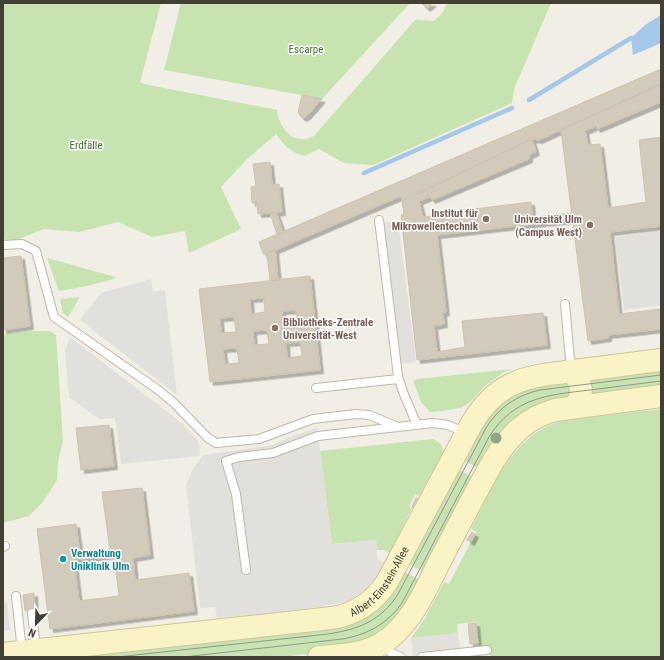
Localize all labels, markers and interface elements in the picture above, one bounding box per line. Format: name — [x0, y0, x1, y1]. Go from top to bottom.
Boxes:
park label: Escarpe — [289, 43, 323, 56]
park label: Erdfälle — [69, 139, 103, 152]
place label: Institut für Mikrowellentechnik — [392, 207, 479, 233]
place label: Universität Ulm (Campus West) — [514, 213, 582, 239]
marker: Institut für Mikrowellentechnik — [481, 214, 491, 224]
marker: Universität Ulm (Campus West) — [585, 220, 595, 230]
place label: Bibliotheks-Zentrale Universität-West — [283, 316, 373, 342]
marker: Bibliotheks-Zentrale Universität-West — [270, 323, 280, 333]
street label: Albert-Einstein-Allee — [348, 544, 412, 619]
place label: Verwaltung Uniklinik Ulm — [71, 547, 129, 573]
marker: Verwaltung Uniklinik Ulm — [58, 554, 68, 564]
north arrow — [16, 604, 56, 644]
text: N — [26, 625, 38, 640]

